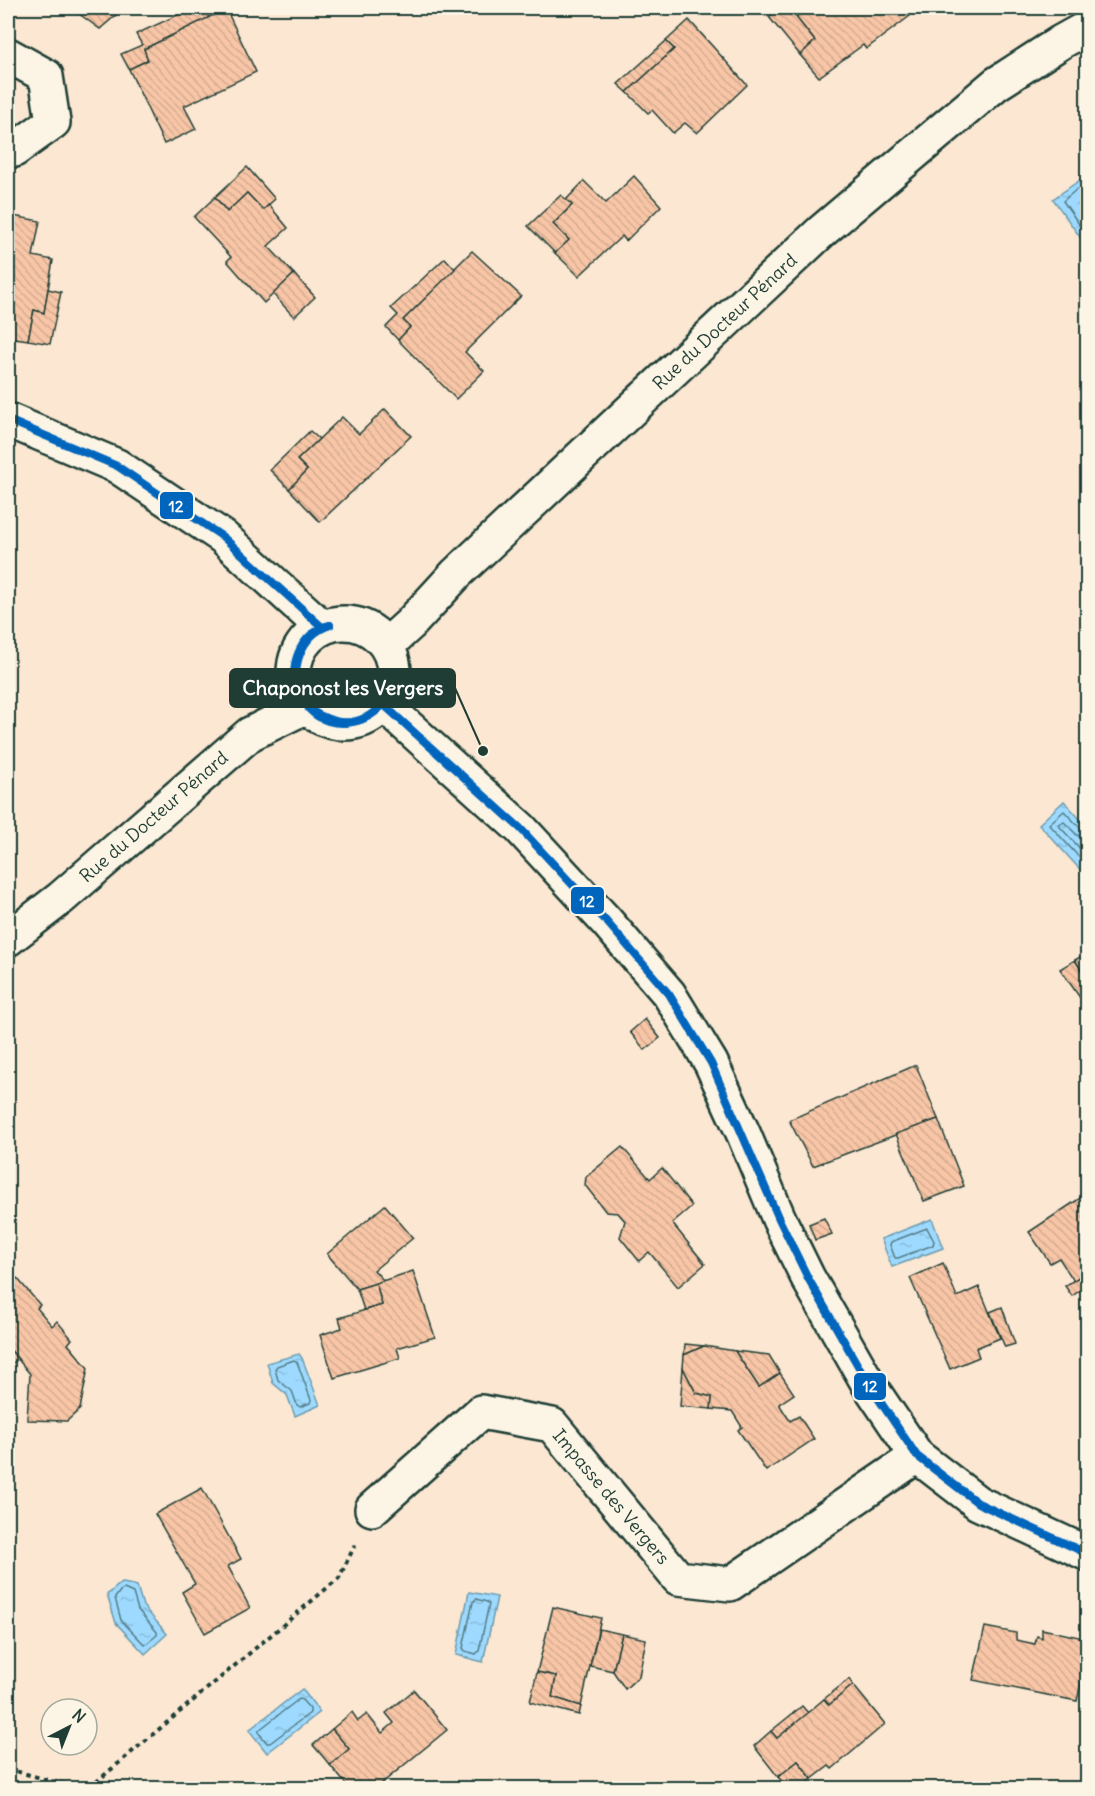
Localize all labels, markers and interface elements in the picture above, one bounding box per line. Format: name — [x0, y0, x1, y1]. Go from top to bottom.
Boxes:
street label: Rue du Docteur Pénard — [648, 248, 802, 395]
line badge: 12 — [159, 491, 194, 520]
text: 12 — [168, 496, 184, 516]
callout: Chaponost les Vergers — [230, 669, 455, 707]
text: Chaponost les Vergers — [243, 675, 443, 700]
street label: Rue du Docteur Pénard — [75, 746, 233, 887]
line badge: 12 — [570, 886, 605, 915]
text: 12 — [579, 891, 595, 911]
line badge: 12 — [853, 1372, 887, 1401]
text: 12 — [862, 1376, 878, 1396]
street label: Impasse des Vergers — [548, 1424, 675, 1569]
north arrow — [39, 1697, 99, 1757]
text: N — [68, 1705, 90, 1727]

